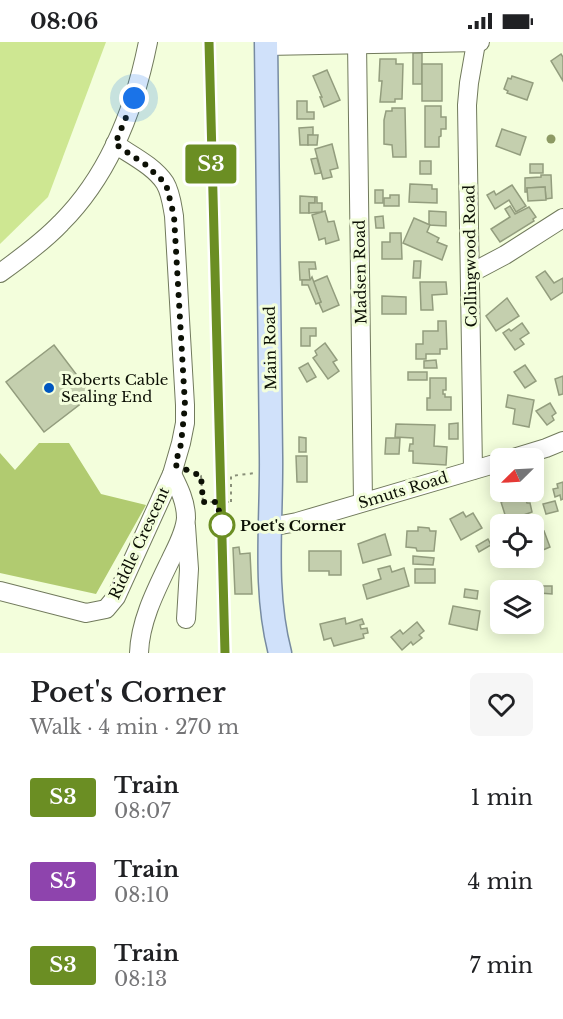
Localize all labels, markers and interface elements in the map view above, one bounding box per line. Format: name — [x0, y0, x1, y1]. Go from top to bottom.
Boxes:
text: 08:06 — [30, 8, 98, 35]
your location — [119, 83, 149, 113]
line badge: S3 — [184, 144, 238, 184]
text: S3 — [197, 151, 225, 177]
street label: Collingwood Road — [459, 185, 481, 327]
street label: Madsen Road — [350, 219, 370, 325]
street label: Main Road — [260, 306, 280, 390]
place label: Roberts Cable Sealing End — [61, 370, 168, 406]
marker: Roberts Cable Sealing End — [42, 381, 56, 395]
north arrow — [490, 448, 544, 502]
map controls — [490, 448, 544, 634]
street label: Smuts Road — [356, 467, 450, 513]
street label: Riddle Crescent — [105, 483, 174, 602]
marker: Poet's Corner — [209, 512, 235, 538]
button: locate — [490, 514, 544, 568]
place label: Poet's Corner — [240, 516, 346, 535]
button: layers — [490, 580, 544, 634]
button: heart — [470, 673, 533, 736]
text: Poet's Corner — [30, 675, 226, 710]
text: Walk · 4 min · 270 m — [30, 715, 239, 739]
text: Train — [114, 772, 179, 799]
text: S3 — [49, 784, 77, 810]
text: 1 min — [471, 784, 533, 811]
text: 08:07 — [114, 799, 170, 823]
text: Train — [114, 856, 179, 883]
text: S5 — [50, 868, 76, 894]
text: 4 min — [468, 868, 533, 895]
text: 08:10 — [114, 883, 169, 907]
text: Train — [114, 940, 179, 967]
text: S3 — [49, 952, 77, 978]
text: 7 min — [469, 952, 533, 979]
text: 08:13 — [114, 967, 167, 991]

